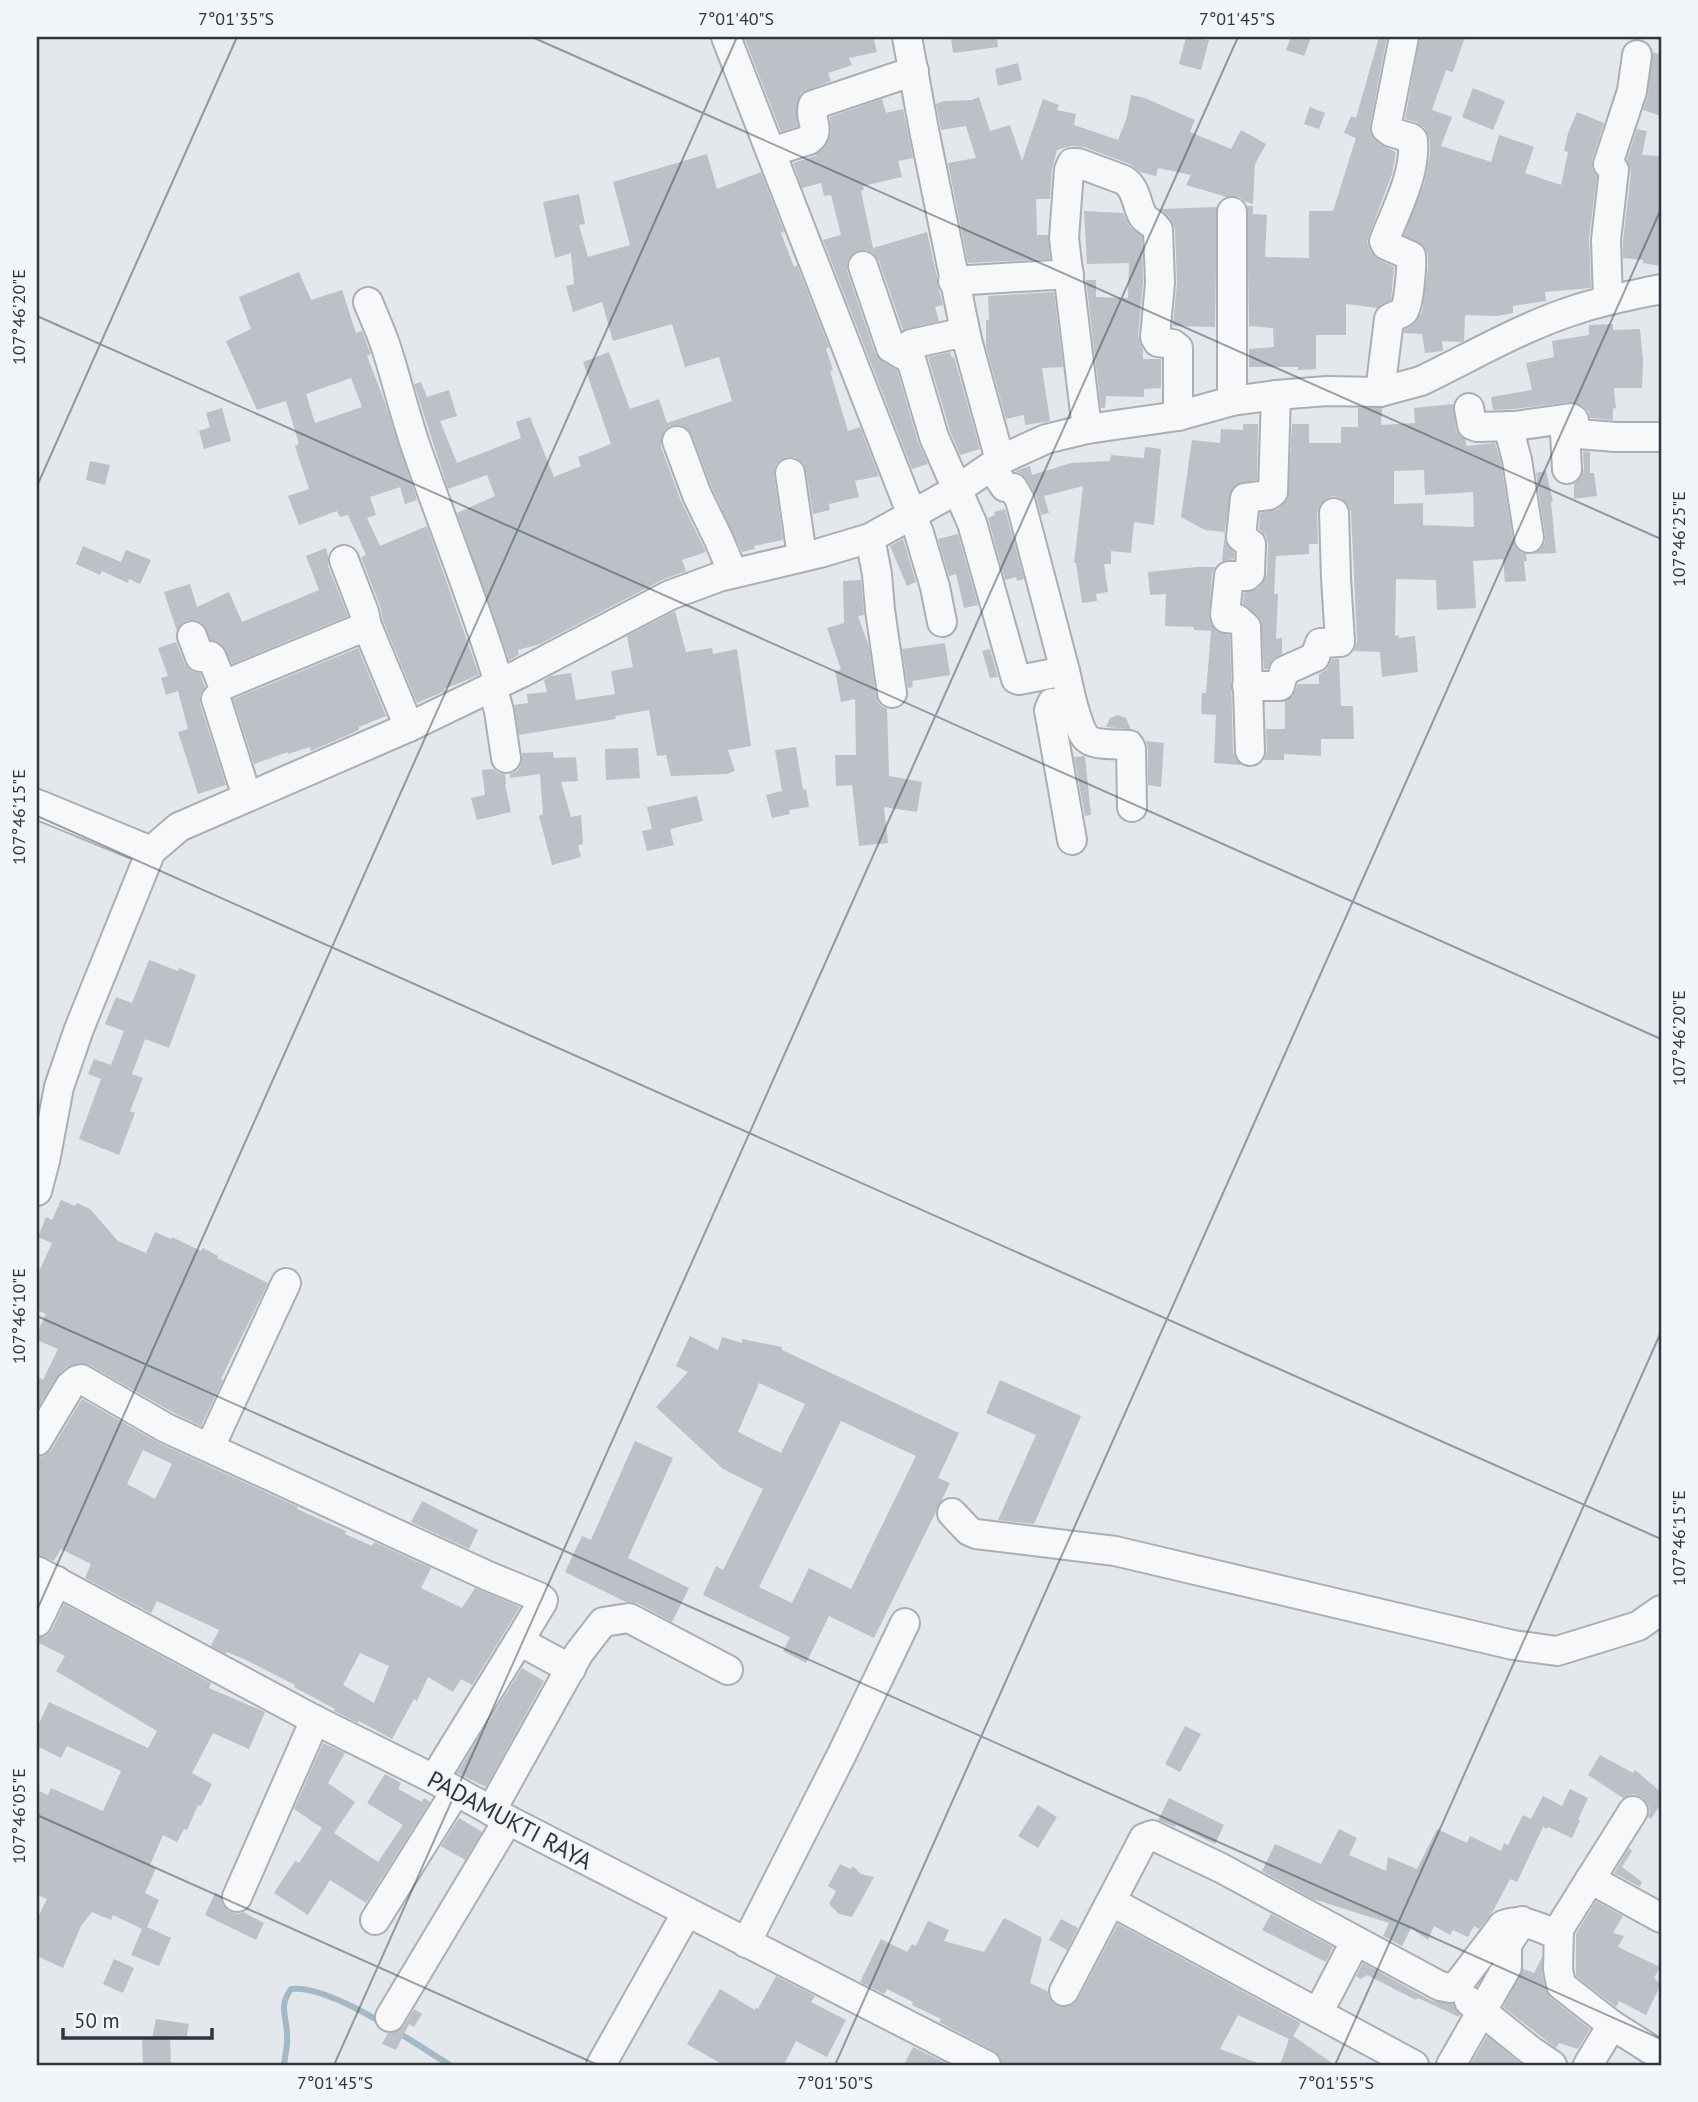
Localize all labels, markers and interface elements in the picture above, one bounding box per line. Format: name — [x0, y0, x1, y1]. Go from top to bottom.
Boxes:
text: 7°01'35"S — [198, 7, 274, 30]
text: 7°01'40"S — [698, 7, 774, 30]
text: 7°01'45"S — [1199, 7, 1275, 30]
text: 107°46'20"E — [7, 269, 30, 365]
text: 107°46'25"E — [1667, 491, 1690, 587]
text: 107°46'15"E — [7, 769, 30, 865]
text: 107°46'20"E — [1667, 990, 1690, 1086]
text: 107°46'10"E — [7, 1268, 30, 1364]
text: 107°46'15"E — [1667, 1490, 1690, 1586]
street label: PADAMUKTI RAYA — [422, 1764, 598, 1876]
text: 107°46'05"E — [7, 1768, 30, 1864]
scale bar — [63, 1997, 212, 2041]
text: 50 m — [74, 2007, 120, 2034]
text: 7°01'45"S — [297, 2071, 373, 2094]
text: 7°01'50"S — [797, 2071, 873, 2094]
text: 7°01'55"S — [1298, 2071, 1374, 2094]

